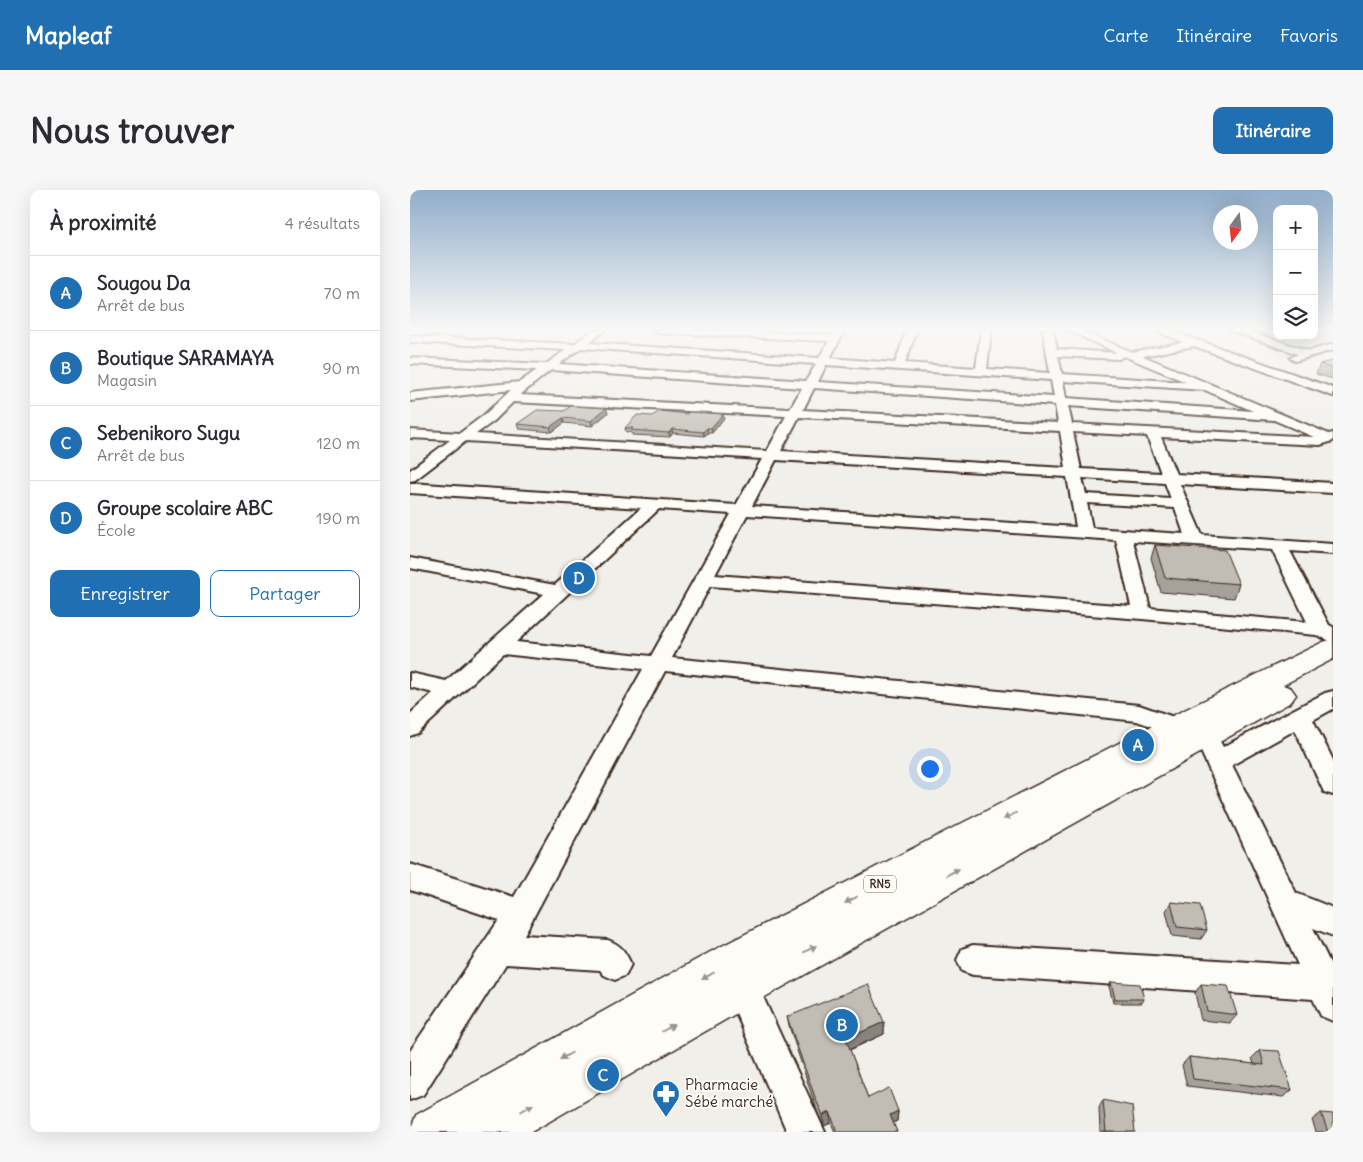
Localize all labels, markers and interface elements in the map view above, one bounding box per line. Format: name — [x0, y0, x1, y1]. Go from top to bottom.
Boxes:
text: Mapleaf — [25, 20, 112, 50]
text: Carte — [1103, 24, 1148, 47]
text: Itinéraire — [1176, 24, 1252, 47]
text: Favoris — [1280, 24, 1338, 47]
button: Itinéraire — [1213, 107, 1333, 154]
text: Nous trouver — [30, 108, 234, 152]
north arrow — [1213, 205, 1258, 250]
map controls — [1273, 205, 1318, 340]
button: + — [1273, 205, 1318, 250]
text: À proximité — [50, 209, 157, 236]
text: 4 résultats — [285, 213, 360, 233]
button: − — [1273, 250, 1318, 295]
text: Sougou Da — [97, 271, 190, 295]
text: A — [61, 283, 71, 303]
text: 70 m — [324, 283, 360, 303]
text: Arrêt de bus — [97, 295, 185, 315]
button: layers — [1273, 295, 1318, 340]
text: Boutique SARAMAYA — [97, 346, 274, 370]
text: B — [61, 358, 71, 378]
text: 90 m — [322, 358, 360, 378]
text: Magasin — [97, 370, 157, 390]
text: Sebenikoro Sugu — [97, 421, 240, 445]
text: C — [61, 433, 71, 453]
text: 120 m — [317, 433, 360, 453]
text: Arrêt de bus — [97, 445, 185, 465]
text: Groupe scolaire ABC — [97, 496, 273, 520]
text: D — [60, 508, 72, 528]
text: 190 m — [316, 508, 360, 528]
text: École — [97, 520, 135, 540]
pin: D — [563, 559, 595, 597]
button: Enregistrer — [50, 570, 200, 617]
button: Partager — [210, 570, 360, 617]
pin: A — [1122, 726, 1154, 764]
your location — [917, 756, 943, 782]
one-way arrow — [1003, 812, 1017, 820]
one-way arrow — [946, 868, 960, 876]
road number: RN5 — [864, 876, 896, 892]
one-way arrow — [844, 896, 858, 904]
one-way arrow — [803, 945, 817, 953]
one-way arrow — [701, 972, 714, 981]
pin: B — [826, 1006, 858, 1044]
one-way arrow — [661, 1024, 675, 1032]
one-way arrow — [560, 1052, 573, 1061]
pin: C — [587, 1056, 619, 1094]
place label: Pharmacie Sébé marché — [685, 1075, 773, 1111]
pharmacy icon: Pharmacie Sébé marché — [651, 1079, 681, 1118]
one-way arrow — [519, 1104, 534, 1112]

